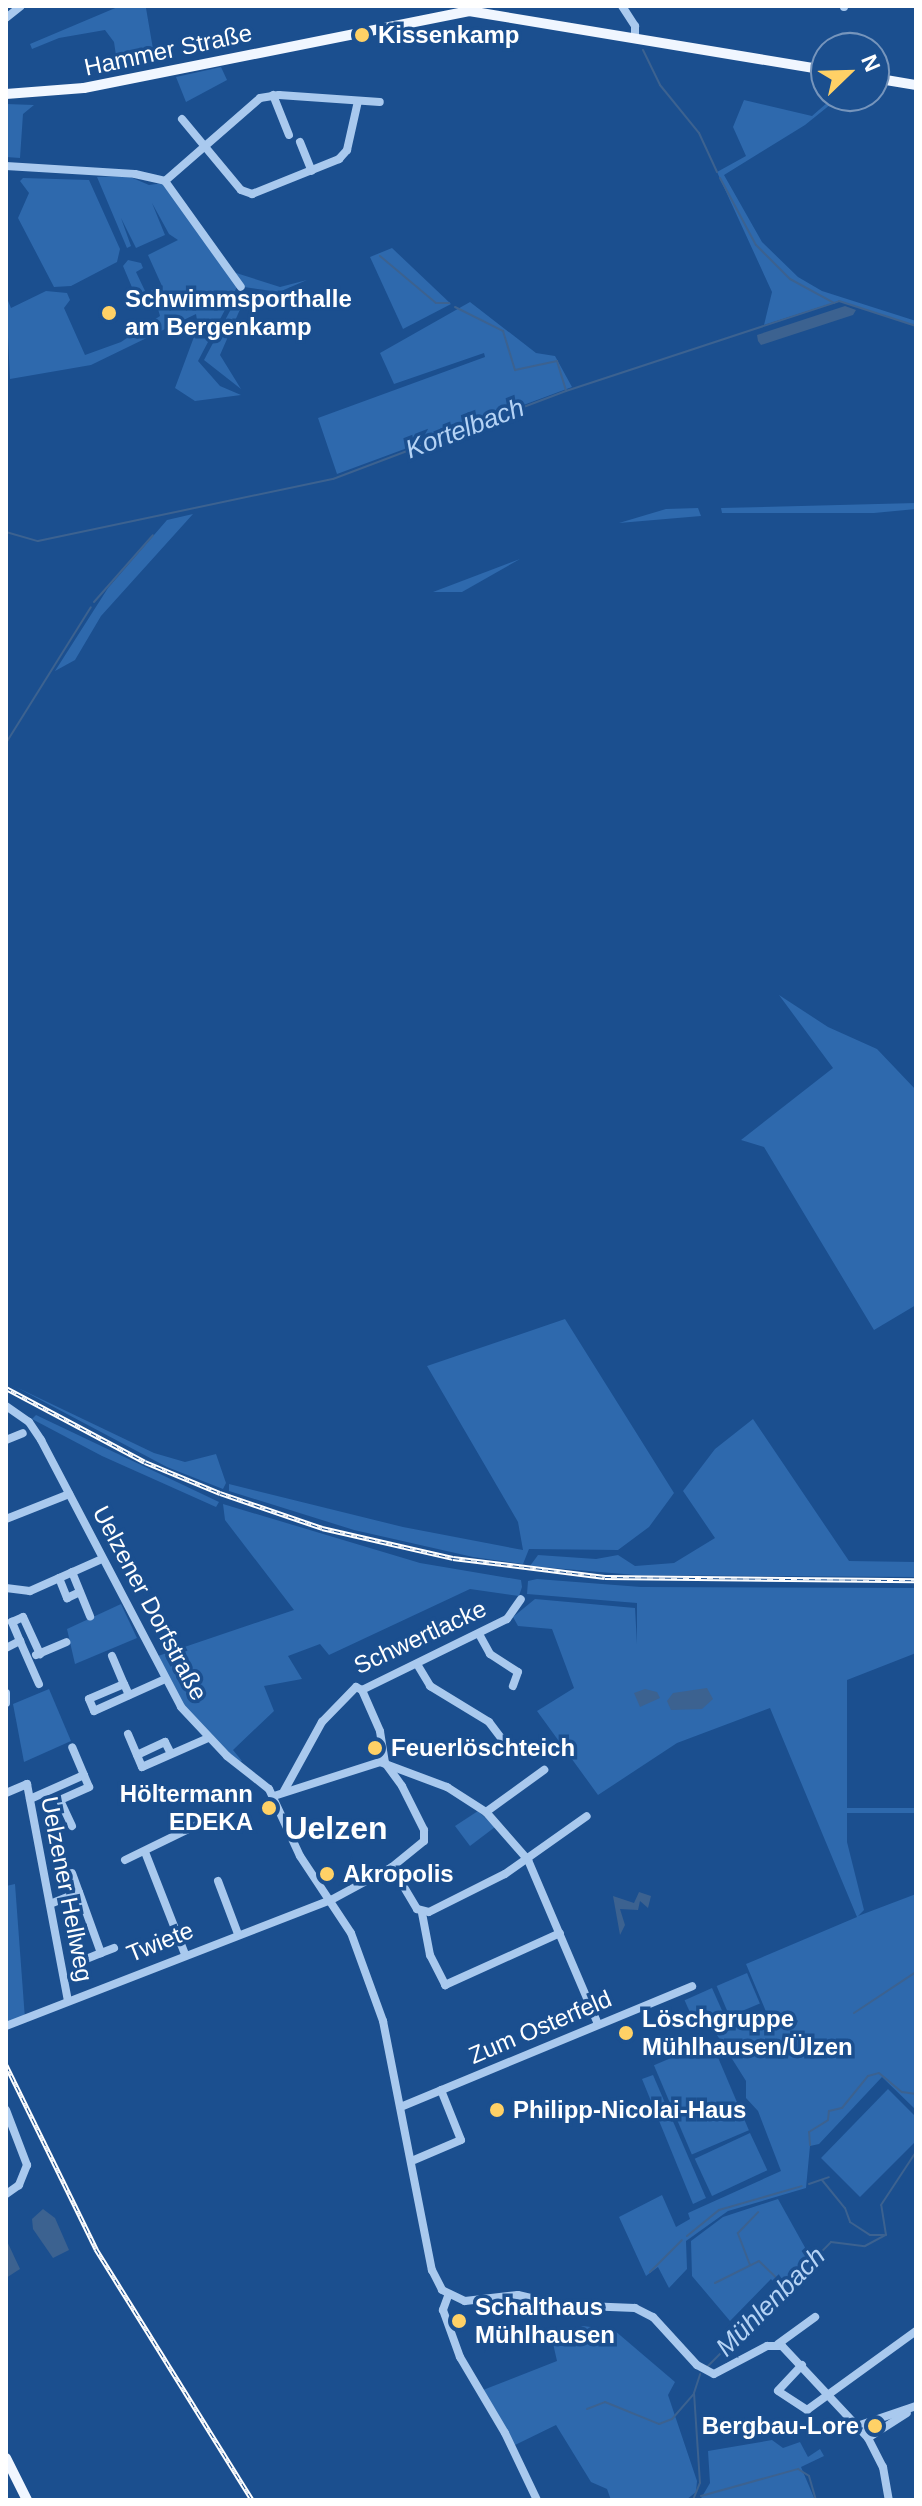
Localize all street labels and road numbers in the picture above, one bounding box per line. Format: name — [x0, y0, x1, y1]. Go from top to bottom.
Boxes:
street label: Hammer Straße — [82, 18, 254, 82]
street label: Uelzener Dorfstraße — [87, 1501, 213, 1705]
street label: Schwertlacke — [349, 1594, 491, 1680]
street label: Uelzener Hellweg — [35, 1794, 99, 1984]
street label: Twiete — [122, 1916, 198, 1968]
street label: Zum Osterfeld — [464, 1984, 616, 2070]

